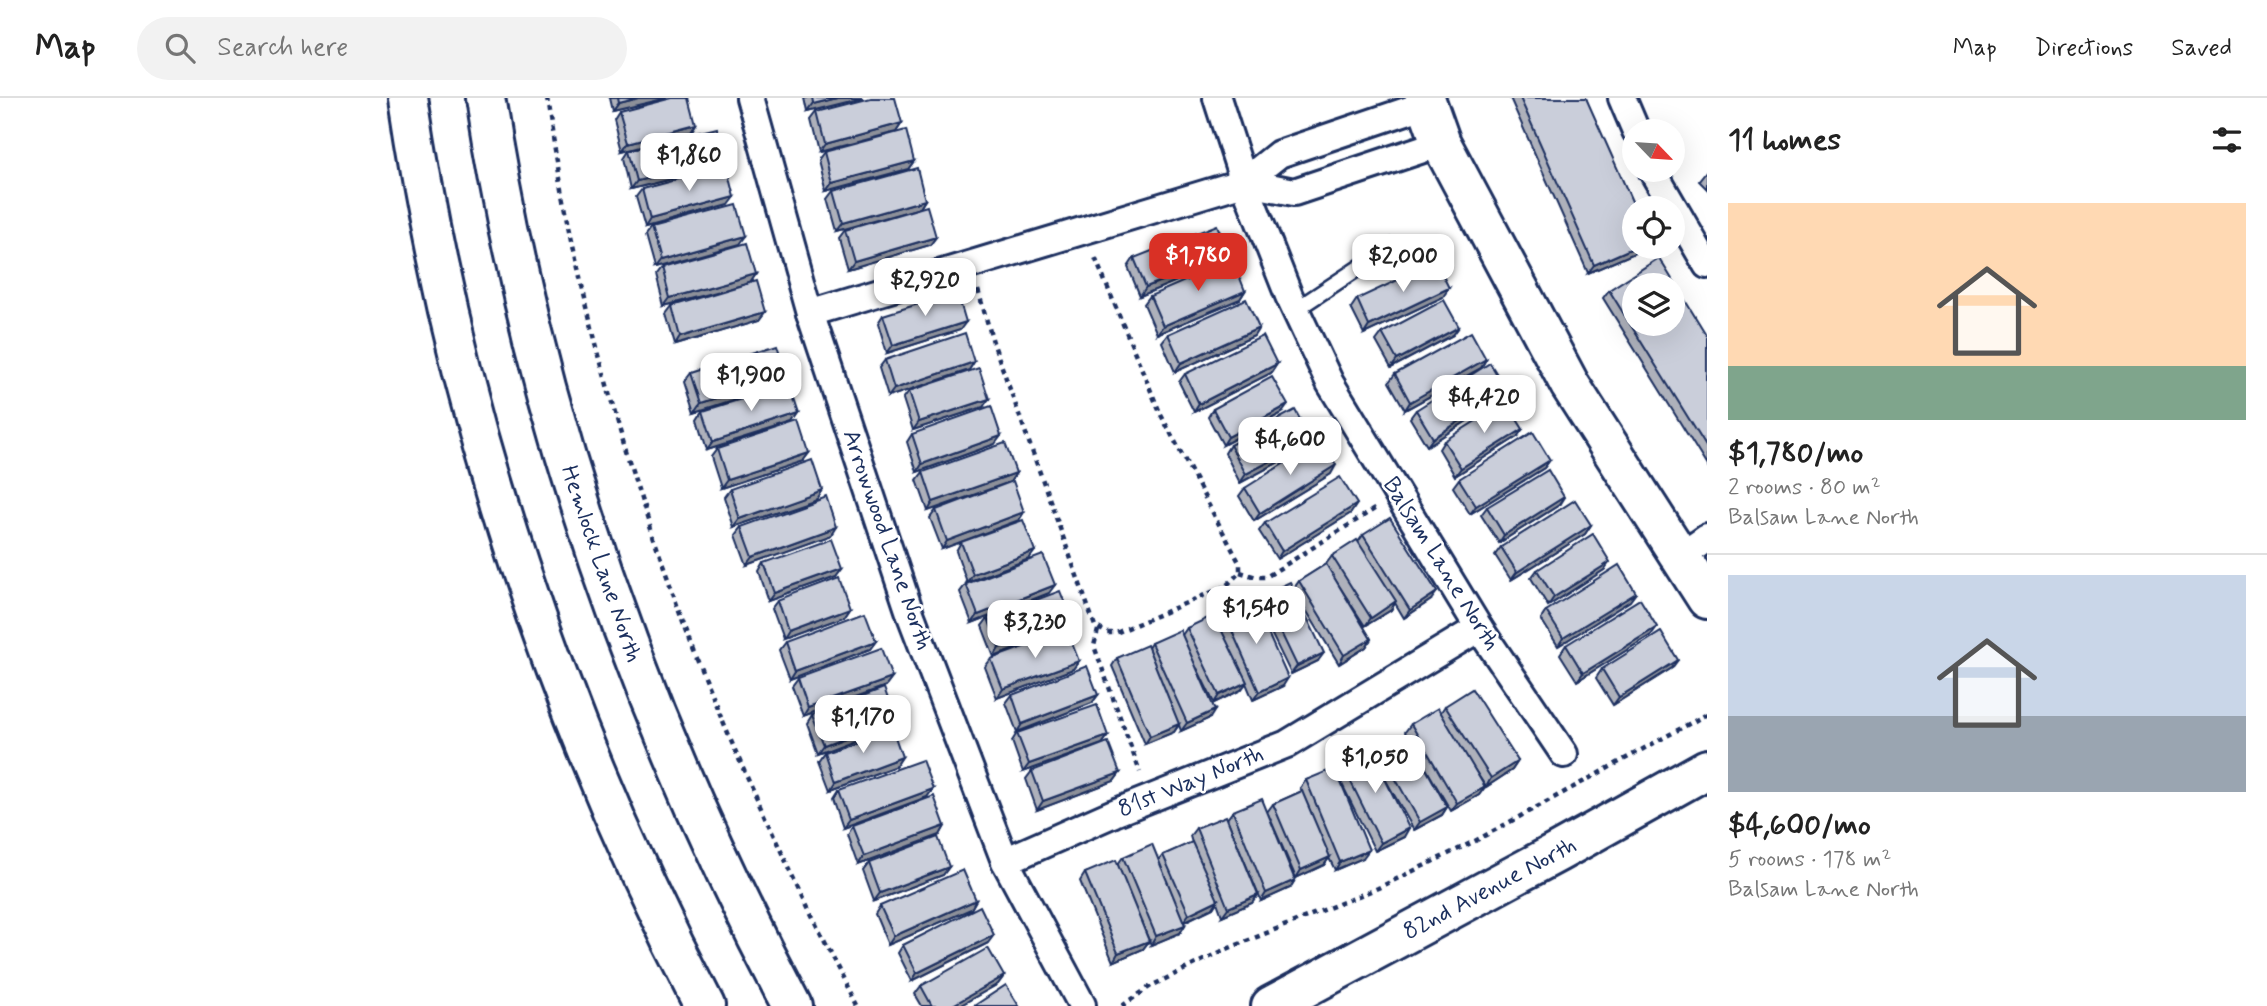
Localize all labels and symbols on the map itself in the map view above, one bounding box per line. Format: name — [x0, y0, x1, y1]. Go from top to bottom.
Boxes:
north arrow — [1622, 119, 1685, 182]
pin: $1,860 — [632, 134, 746, 193]
pin: $1,780 — [1141, 234, 1255, 293]
pin: $2,000 — [1346, 234, 1460, 294]
pin: $2,920 — [868, 258, 982, 318]
pin: $1,900 — [694, 354, 808, 413]
pin: $4,420 — [1427, 376, 1541, 435]
pin: $4,600 — [1233, 418, 1347, 477]
street label: Arrowwood Lane North — [835, 426, 939, 654]
street label: Hemlock Lane North — [553, 461, 649, 667]
street label: Balsam Lane North — [1375, 471, 1507, 657]
pin: $1,540 — [1199, 587, 1313, 646]
pin: $3,230 — [978, 601, 1092, 660]
pin: $1,170 — [806, 696, 920, 755]
pin: $1,050 — [1318, 736, 1432, 795]
street label: 81st Way North — [1114, 739, 1268, 825]
street label: 82nd Avenue North — [1398, 830, 1582, 948]

